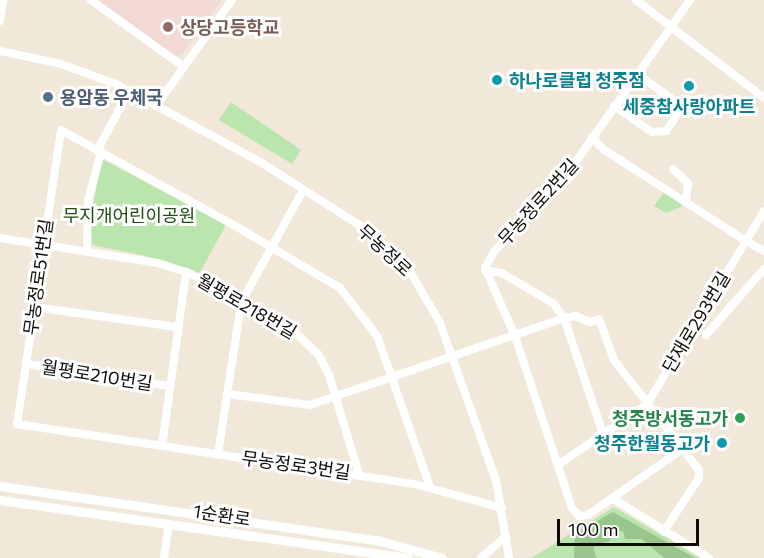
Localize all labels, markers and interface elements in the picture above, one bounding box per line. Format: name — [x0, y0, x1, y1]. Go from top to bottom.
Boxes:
place label: 상당고등학교 — [180, 16, 279, 38]
marker: 상당고등학교 — [161, 20, 175, 34]
place label: 하나로클럽 청주점 — [509, 69, 645, 91]
marker: 하나로클럽 청주점 — [490, 73, 504, 87]
marker: 세중참사랑아파트 — [682, 79, 696, 93]
place label: 용암동 우체국 — [60, 86, 163, 108]
marker: 용암동 우체국 — [41, 90, 55, 104]
place label: 세중참사랑아파트 — [623, 95, 755, 117]
street label: 무농정로2번길 — [493, 154, 583, 250]
park label: 무지개어린이공원 — [63, 204, 195, 226]
street label: 무농정로51번길 — [19, 217, 57, 337]
street label: 무농정로 — [353, 220, 417, 280]
street label: 단재로293번길 — [657, 268, 735, 376]
street label: 월평로218번길 — [193, 269, 301, 343]
street label: 월평로210번길 — [40, 356, 154, 394]
place label: 청주방서동고가 — [612, 407, 728, 429]
marker: 청주방서동고가 — [733, 411, 747, 425]
place label: 청주한월동고가 — [594, 432, 710, 454]
marker: 청주한월동고가 — [715, 436, 729, 450]
street label: 무농정로3번길 — [240, 447, 352, 483]
street label: 1순환로 — [192, 500, 252, 530]
scale bar — [560, 507, 702, 545]
text: 100 m — [568, 518, 618, 540]

